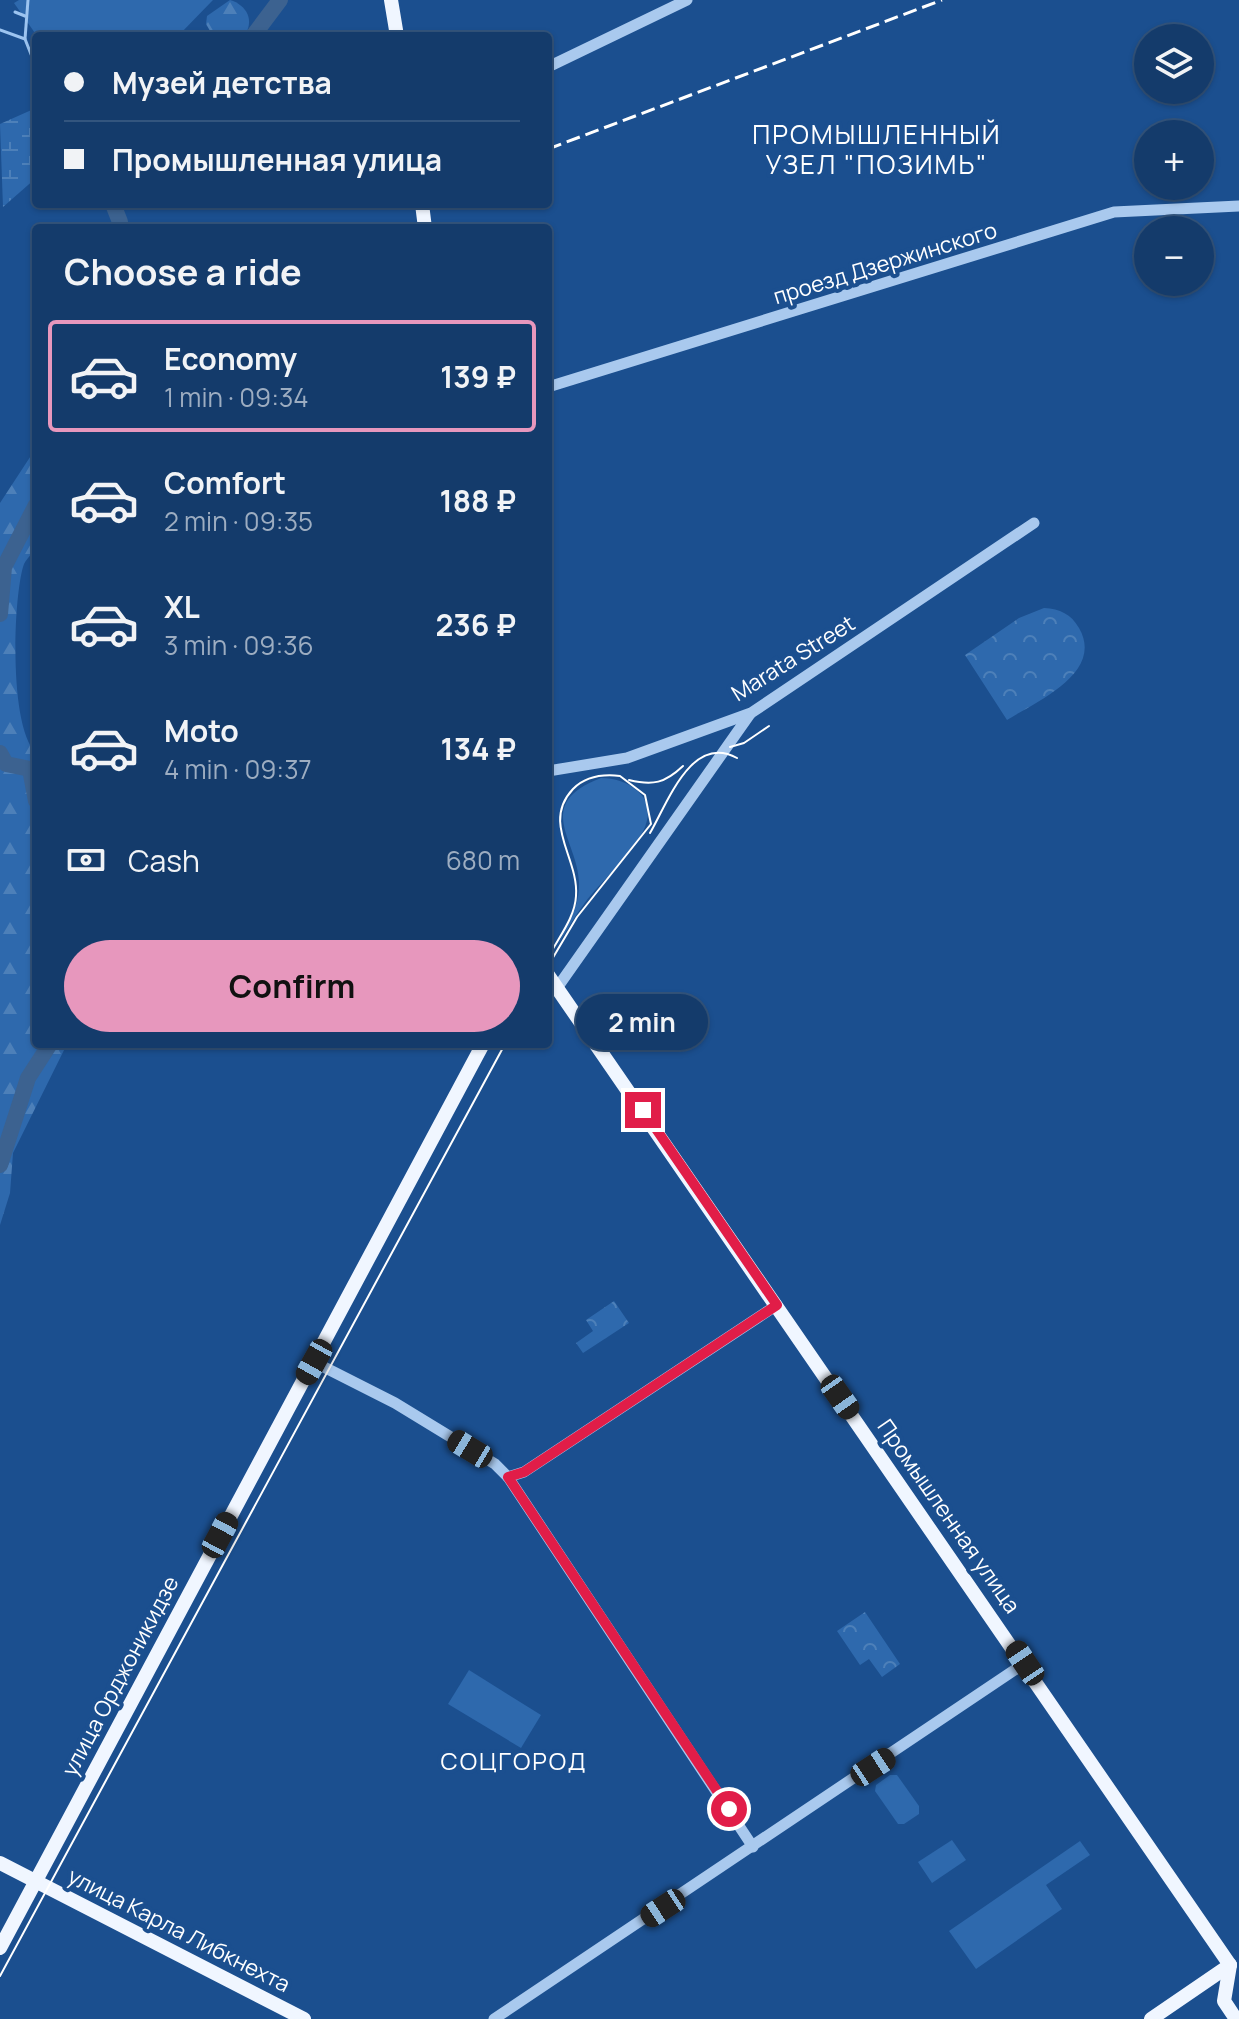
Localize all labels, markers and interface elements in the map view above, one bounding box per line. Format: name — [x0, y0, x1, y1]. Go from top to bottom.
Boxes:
map controls — [1134, 24, 1214, 296]
button: layers — [1134, 24, 1214, 104]
text: Музей детства — [112, 62, 332, 103]
district label: ПРОМЫШЛЕННЫЙ УЗЕЛ "ПОЗИМЬ" — [752, 116, 1002, 182]
button: + — [1134, 120, 1214, 200]
text: Промышленная улица — [112, 139, 442, 180]
street label: проезд Дзержинского — [770, 215, 1000, 311]
button: − — [1134, 216, 1214, 296]
text: Choose a ride — [64, 247, 302, 296]
text: Economy — [164, 338, 297, 379]
icon: car — [68, 340, 140, 412]
text: 139 ₽ — [440, 356, 516, 397]
text: 1 min · 09:34 — [164, 379, 309, 415]
text: Comfort — [164, 462, 286, 503]
icon: car — [68, 464, 140, 536]
text: 188 ₽ — [440, 480, 516, 521]
text: 2 min · 09:35 — [164, 503, 313, 539]
text: XL — [164, 586, 200, 627]
icon: car — [68, 588, 140, 660]
text: 236 ₽ — [435, 604, 516, 645]
street label: Marata Street — [725, 608, 861, 708]
text: 3 min · 09:36 — [164, 627, 314, 663]
text: Moto — [164, 710, 239, 751]
icon: car — [68, 712, 140, 784]
text: 134 ₽ — [441, 728, 516, 769]
text: 4 min · 09:37 — [164, 751, 312, 787]
icon: cash — [64, 838, 108, 882]
text: Cash — [128, 840, 200, 881]
text: 680 m — [446, 842, 520, 878]
button: Confirm — [64, 940, 520, 1032]
callout: 2 min — [577, 994, 709, 1050]
text: 2 min — [608, 1004, 676, 1040]
route end — [625, 1092, 661, 1128]
car — [292, 1335, 336, 1389]
car — [816, 1370, 864, 1424]
street label: Промышленная улица — [871, 1413, 1027, 1619]
car — [443, 1426, 497, 1472]
car — [198, 1508, 242, 1562]
street label: улица Орджоникидзе — [54, 1571, 186, 1781]
car — [1002, 1636, 1048, 1690]
district label: СОЦГОРОД — [441, 1744, 587, 1777]
car — [846, 1744, 900, 1790]
route start — [711, 1791, 747, 1827]
street label: улица Карла Либкнехта — [63, 1861, 295, 1999]
car — [636, 1885, 690, 1931]

